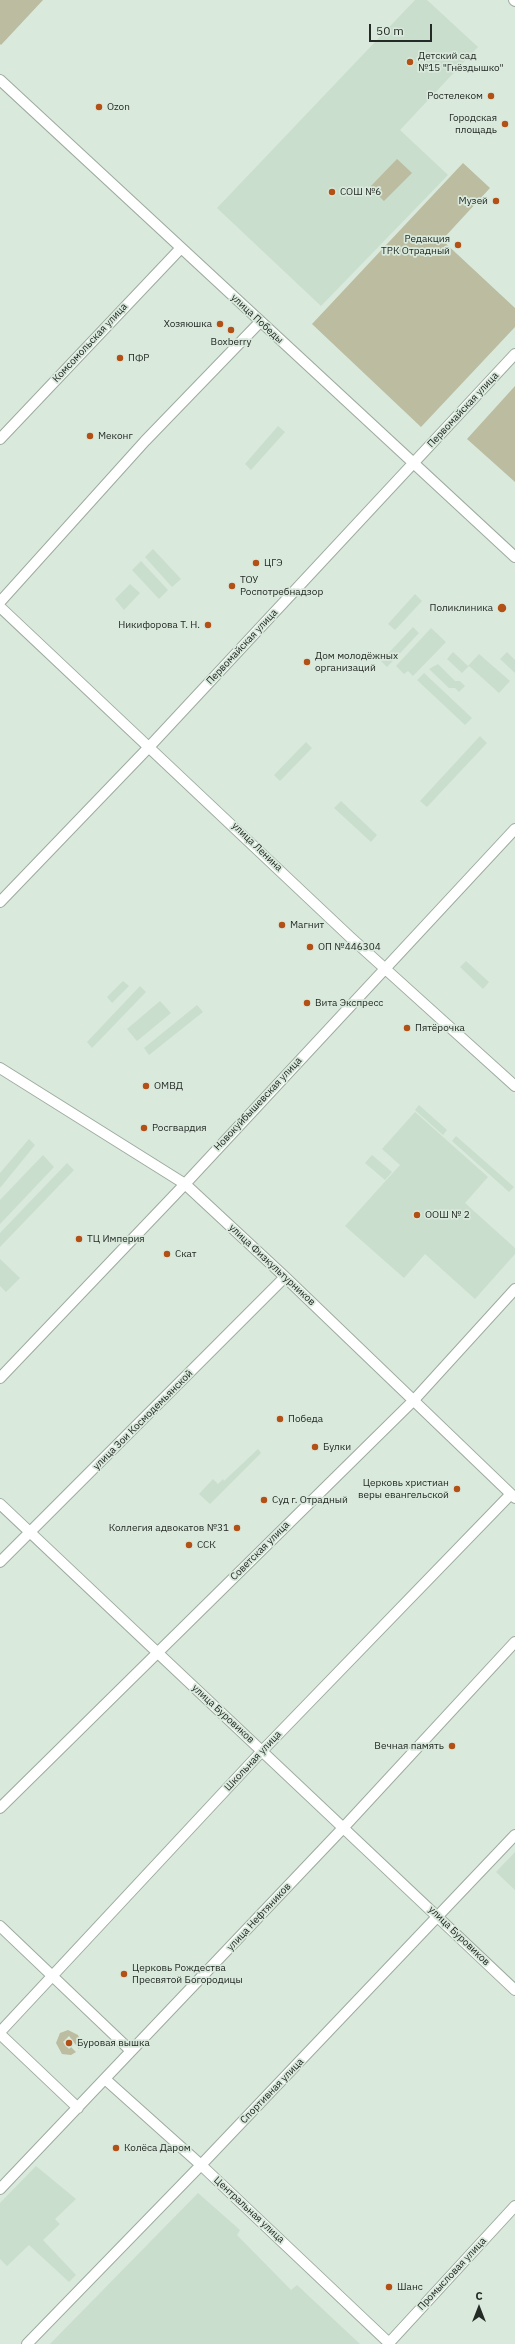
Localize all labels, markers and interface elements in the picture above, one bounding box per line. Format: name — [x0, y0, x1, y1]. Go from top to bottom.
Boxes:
scale bar — [371, 16, 434, 42]
text: 50 m — [376, 23, 404, 38]
place label: Детский сад №15 "Гнёздышко" — [418, 50, 504, 74]
marker: Детский сад №15 "Гнёздышко" — [405, 57, 415, 67]
place label: Ростелеком — [427, 90, 483, 102]
marker: Ростелеком — [486, 91, 496, 101]
place label: Ozon — [107, 101, 130, 113]
marker: Ozon — [94, 102, 104, 112]
place label: Городская площадь — [449, 112, 497, 136]
marker: Городская площадь — [500, 119, 510, 129]
place label: СОШ №6 — [340, 186, 381, 198]
marker: СОШ №6 — [327, 187, 337, 197]
place label: Музей — [459, 195, 488, 207]
marker: Музей — [491, 196, 501, 206]
place label: Редакция ТРК Отрадный — [381, 233, 450, 256]
marker: Редакция ТРК Отрадный — [453, 240, 463, 250]
street label: улица Победы — [228, 292, 286, 346]
street label: Комсомольская улица — [50, 301, 130, 385]
place label: Хозяюшка — [164, 318, 212, 330]
marker: Хозяюшка — [215, 319, 225, 329]
marker: Boxberry — [226, 325, 236, 335]
place label: Boxberry — [211, 336, 251, 348]
place label: ПФР — [128, 352, 149, 364]
marker: ПФР — [115, 353, 125, 363]
street label: Первомайская улица — [425, 370, 501, 450]
place label: Меконг — [98, 430, 133, 442]
marker: Меконг — [85, 431, 95, 441]
place label: ЦГЭ — [264, 557, 282, 569]
marker: ЦГЭ — [251, 558, 261, 568]
place label: ТОУ Роспотребнадзор — [240, 574, 323, 598]
marker: ТОУ Роспотребнадзор — [227, 581, 237, 591]
place label: Поликлиника — [429, 602, 493, 614]
marker: Поликлиника — [496, 602, 508, 614]
street label: Первомайская улица — [204, 607, 280, 687]
place label: Никифорова Т. Н. — [118, 619, 200, 631]
marker: Никифорова Т. Н. — [203, 620, 213, 630]
place label: Дом молодёжных организаций — [315, 650, 398, 674]
marker: Дом молодёжных организаций — [302, 657, 312, 667]
street label: улица Ленина — [229, 820, 285, 874]
place label: Магнит — [290, 919, 324, 931]
marker: Магнит — [277, 920, 287, 930]
place label: ОП №446304 — [318, 941, 381, 953]
marker: ОП №446304 — [305, 942, 315, 952]
place label: Вита Экспресс — [315, 997, 383, 1009]
marker: Вита Экспресс — [302, 998, 312, 1008]
place label: Пятёрочка — [415, 1022, 465, 1034]
marker: Пятёрочка — [402, 1023, 412, 1033]
street label: Новокуйбышевская улица — [212, 1055, 304, 1153]
place label: ОМВД — [154, 1080, 183, 1092]
marker: ОМВД — [141, 1081, 151, 1091]
place label: Росгвардия — [152, 1122, 207, 1134]
marker: Росгвардия — [139, 1123, 149, 1133]
place label: ООШ № 2 — [425, 1209, 470, 1221]
marker: ООШ № 2 — [412, 1210, 422, 1220]
street label: улица Физкультурников — [226, 1222, 318, 1308]
place label: ТЦ Империя — [87, 1233, 145, 1245]
marker: ТЦ Империя — [74, 1234, 84, 1244]
place label: Скат — [175, 1248, 196, 1260]
marker: Скат — [162, 1249, 172, 1259]
street label: улица Зои Космодемьянской — [91, 1368, 195, 1472]
place label: Победа — [288, 1413, 323, 1425]
marker: Победа — [275, 1414, 285, 1424]
place label: Булки — [323, 1441, 351, 1453]
marker: Булки — [310, 1442, 320, 1452]
place label: Церковь христиан веры евангельской — [358, 1477, 449, 1500]
marker: Церковь христиан веры евангельской — [452, 1484, 462, 1494]
place label: Суд г. Отрадный — [272, 1494, 348, 1506]
marker: Суд г. Отрадный — [259, 1495, 269, 1505]
street label: Советская улица — [228, 1519, 292, 1583]
place label: Коллегия адвокатов №31 — [109, 1522, 229, 1534]
marker: Коллегия адвокатов №31 — [232, 1523, 242, 1533]
place label: ССК — [197, 1539, 216, 1551]
marker: ССК — [184, 1540, 194, 1550]
street label: улица Буровиков — [189, 1682, 257, 1746]
street label: Школьная улица — [222, 1728, 284, 1794]
place label: Вечная память — [374, 1740, 444, 1752]
marker: Вечная память — [447, 1741, 457, 1751]
street label: улица Нефтяников — [225, 1881, 293, 1953]
street label: улица Буровиков — [426, 1904, 492, 1968]
place label: Церковь Рождества Пресвятой Богородицы — [132, 1962, 243, 1986]
marker: Церковь Рождества Пресвятой Богородицы — [119, 1969, 129, 1979]
place label: Буровая вышка — [77, 2037, 150, 2049]
marker: Буровая вышка — [64, 2038, 74, 2048]
street label: Спортивная улица — [238, 2056, 306, 2126]
place label: Колёса Даром — [124, 2142, 191, 2154]
marker: Колёса Даром — [111, 2143, 121, 2153]
street label: Центральная улица — [211, 2174, 287, 2246]
street label: Промысловая улица — [415, 2235, 489, 2313]
place label: Шанс — [397, 2281, 423, 2293]
marker: Шанс — [384, 2282, 394, 2292]
north arrow — [459, 2288, 499, 2328]
text: С — [475, 2289, 483, 2303]

